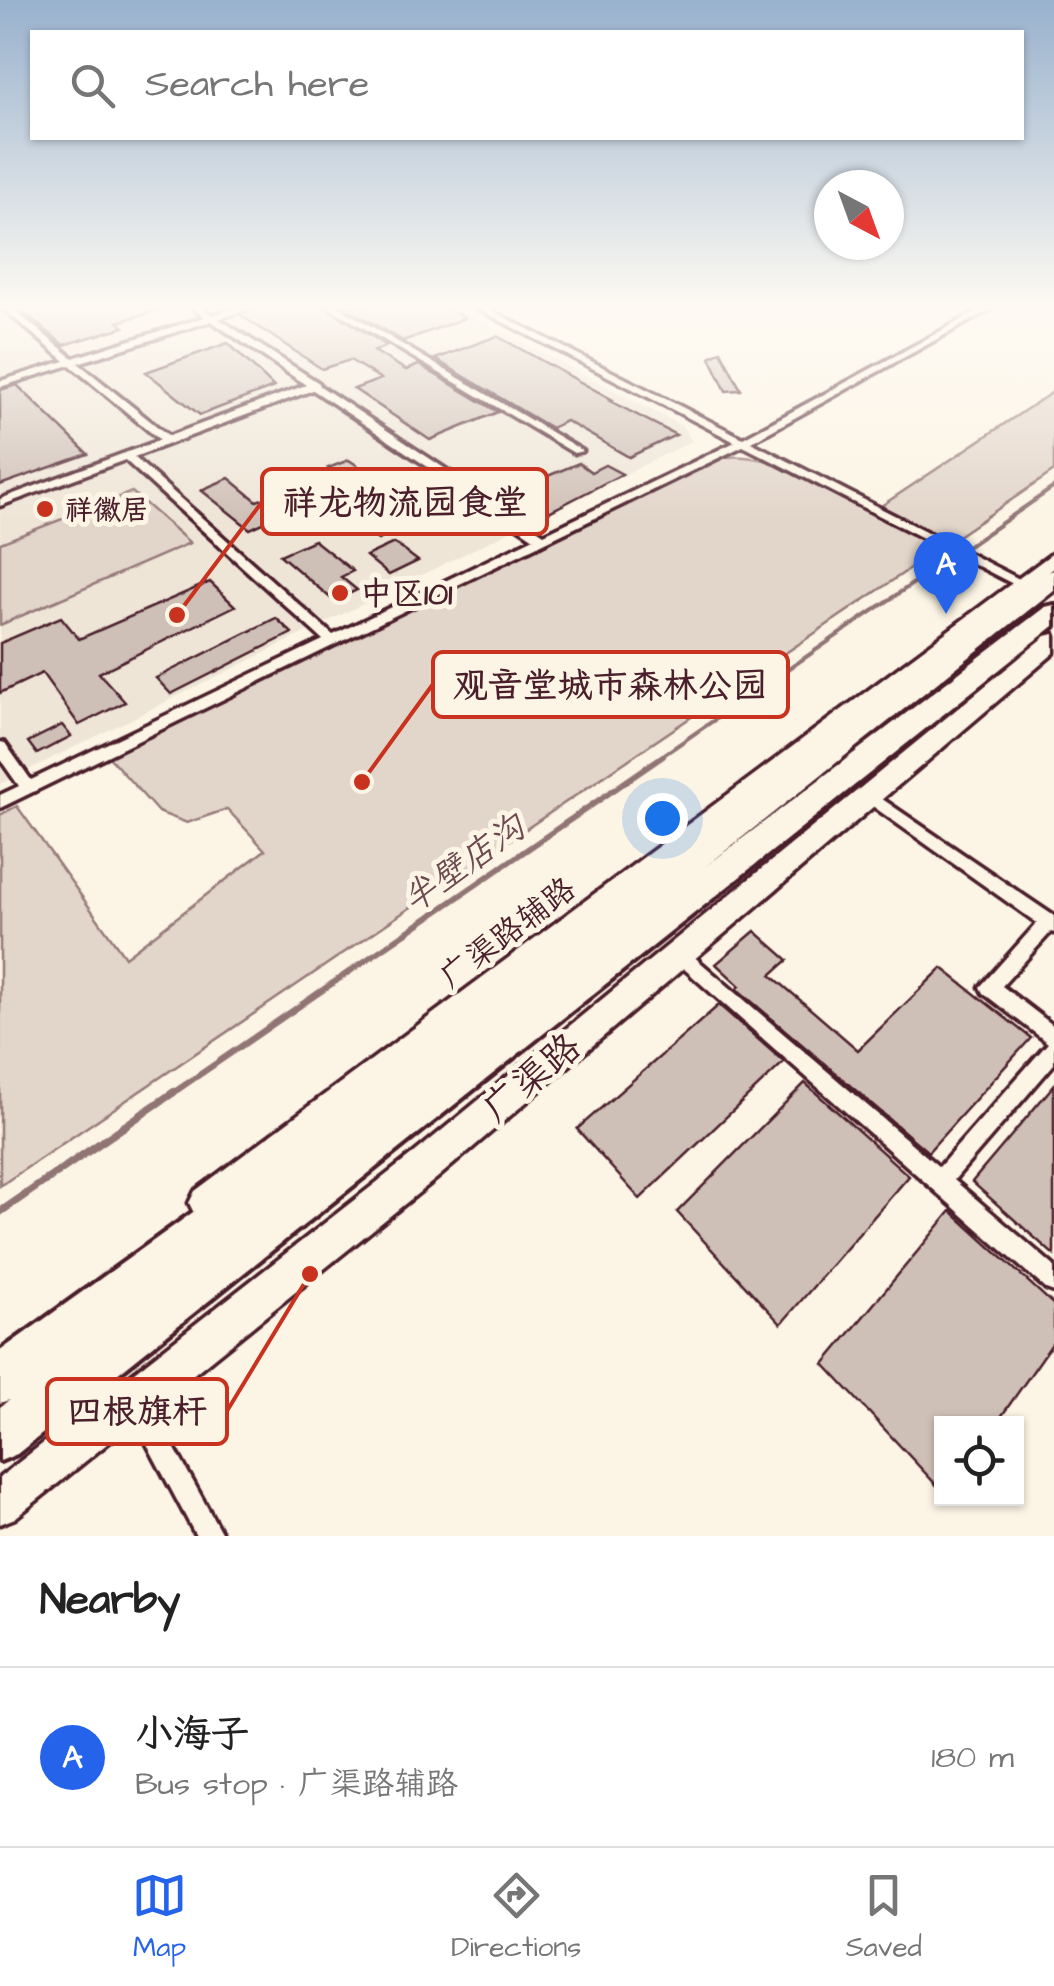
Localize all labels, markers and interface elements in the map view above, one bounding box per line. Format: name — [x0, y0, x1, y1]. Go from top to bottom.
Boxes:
search box — [30, 30, 1024, 140]
icon: search — [65, 58, 120, 113]
text: Search here — [145, 59, 369, 111]
north arrow — [814, 170, 904, 260]
callout: 祥龙物流园食堂 — [262, 469, 547, 534]
text: 祥龙物流园食堂 — [282, 479, 528, 528]
place label: 祥徽居 — [65, 491, 149, 530]
marker: 祥徽居 — [34, 498, 56, 520]
pin: A — [914, 532, 978, 614]
place label: 中区101 — [360, 572, 452, 617]
marker: 中区101 — [329, 582, 351, 604]
callout: 观音堂城市森林公园 — [433, 652, 788, 717]
text: 观音堂城市森林公园 — [452, 662, 768, 711]
your location — [637, 793, 688, 844]
water label: 半壁店沟 — [392, 802, 538, 924]
street label: 广渠路辅路 — [430, 867, 585, 999]
street label: 广渠路 — [472, 1022, 593, 1135]
callout: 四根旗杆 — [47, 1379, 227, 1444]
text: 四根旗杆 — [67, 1388, 207, 1437]
map controls — [934, 1416, 1024, 1506]
button: locate — [934, 1416, 1024, 1506]
text: Nearby — [40, 1572, 180, 1630]
text: 小海子 — [135, 1709, 249, 1761]
text: A — [62, 1735, 83, 1780]
text: 180 m — [931, 1735, 1014, 1780]
text: Bus stop · 广渠路辅路 — [135, 1762, 458, 1807]
tab: Map — [132, 1868, 187, 1967]
tab: Directions — [451, 1868, 581, 1967]
tab: Saved — [846, 1868, 922, 1967]

